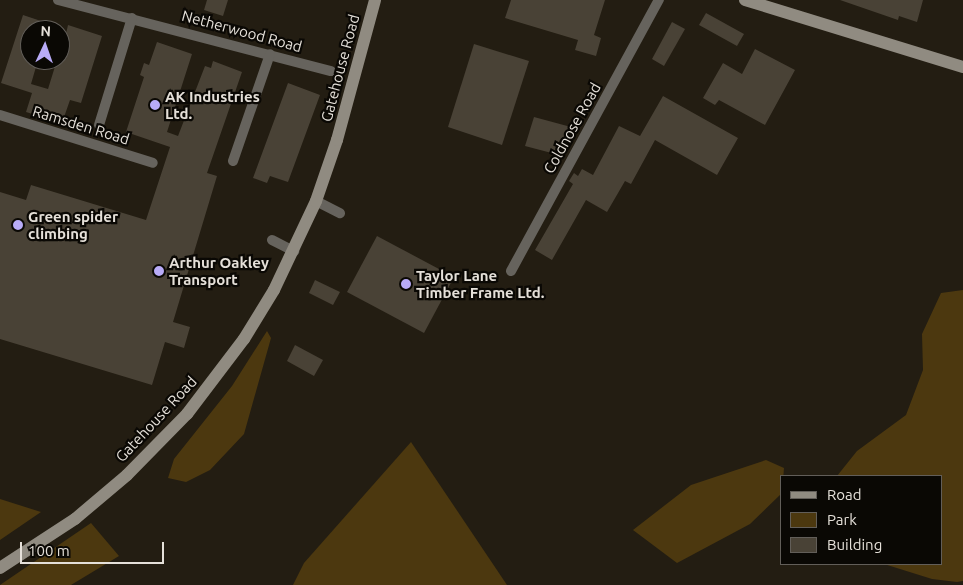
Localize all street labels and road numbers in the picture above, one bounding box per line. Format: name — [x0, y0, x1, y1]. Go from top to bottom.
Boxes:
street label: Netherwood Road — [180, 6, 304, 56]
street label: Gatehouse Road — [317, 12, 363, 124]
street label: Coldnose Road — [540, 80, 604, 176]
street label: Ramsden Road — [31, 102, 131, 148]
street label: Gatehouse Road — [112, 372, 200, 466]

